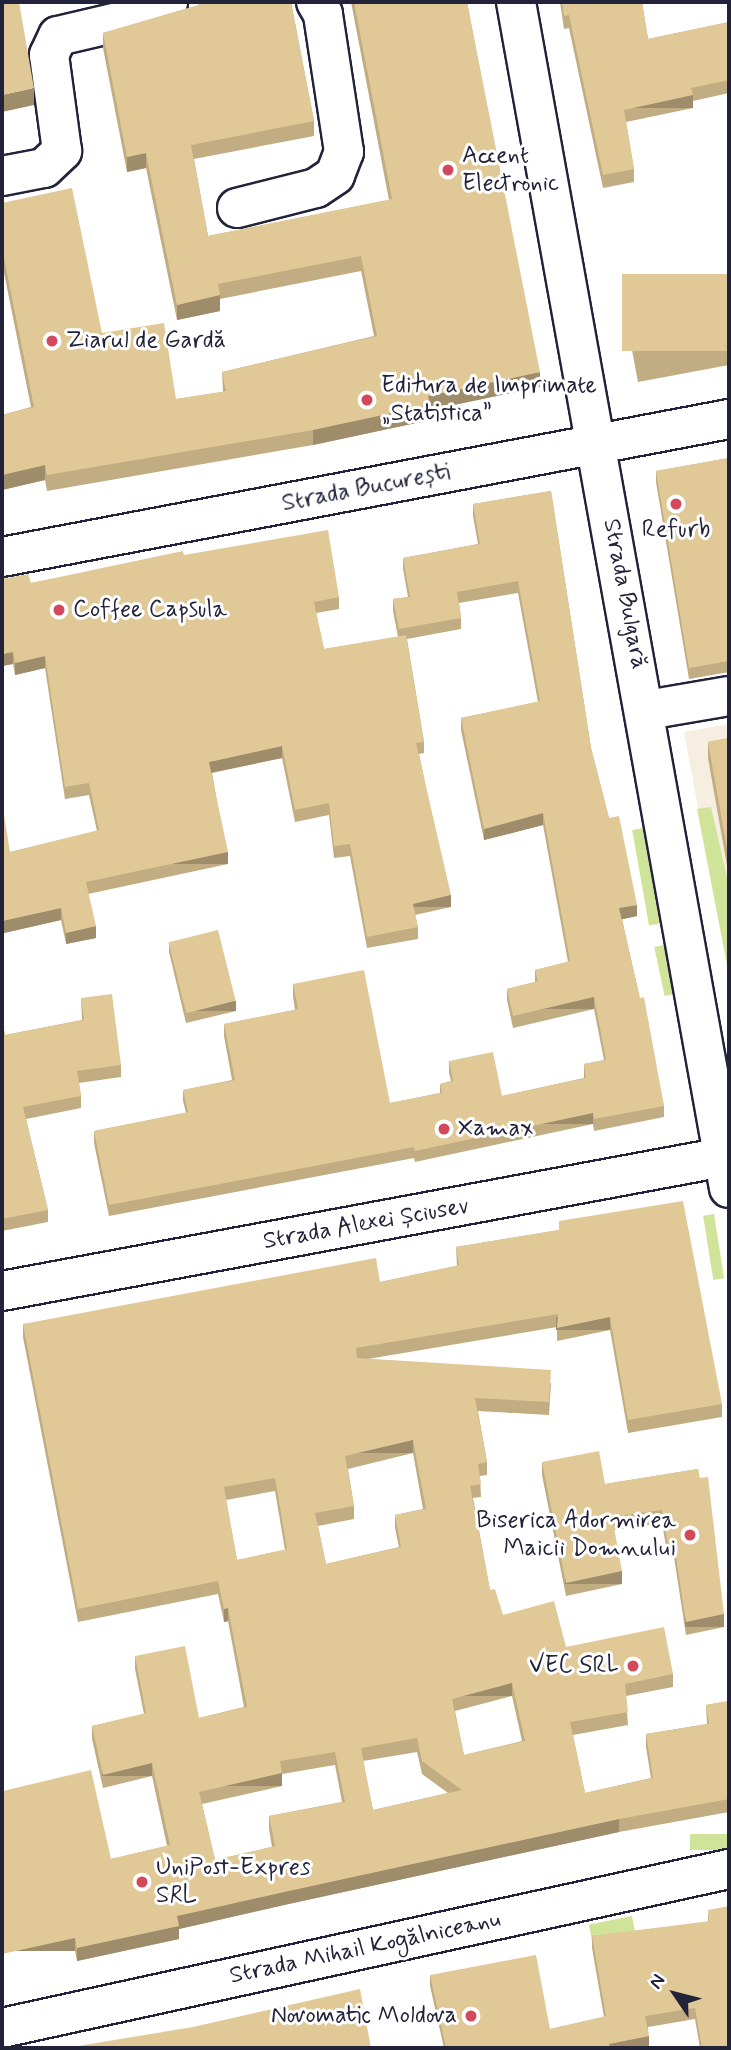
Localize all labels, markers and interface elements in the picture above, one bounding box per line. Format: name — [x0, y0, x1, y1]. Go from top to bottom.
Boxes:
place label: Accent Electronic — [462, 142, 559, 198]
marker: Accent Electronic — [440, 162, 456, 178]
place label: Ziarul de Gardă — [66, 327, 226, 355]
marker: Ziarul de Gardă — [44, 333, 60, 349]
place label: Editura de Imprimate „Statistica” — [381, 372, 606, 428]
marker: Editura de Imprimate „Statistica” — [359, 392, 375, 408]
street label: Strada București — [281, 458, 451, 518]
marker: Refurb — [668, 496, 684, 512]
street label: Strada Bulgară — [596, 516, 654, 672]
place label: Refurb — [642, 516, 710, 544]
place label: Coffee Capsula — [73, 596, 227, 624]
marker: Coffee Capsula — [51, 602, 67, 618]
place label: Xamax — [458, 1115, 533, 1143]
marker: Xamax — [436, 1121, 452, 1137]
street label: Strada Alexei Șciusev — [261, 1192, 471, 1256]
place label: Biserica Adormirea Maicii Domnului — [477, 1507, 676, 1563]
marker: Biserica Adormirea Maicii Domnului — [682, 1527, 698, 1543]
place label: VEC SRL — [528, 1652, 619, 1680]
marker: VEC SRL — [625, 1658, 641, 1674]
place label: UniPost-Expres SRL — [156, 1854, 310, 1910]
marker: UniPost-Expres SRL — [134, 1874, 150, 1890]
street label: Strada Mihail Kogălniceanu — [227, 1905, 503, 1991]
north arrow — [640, 1959, 710, 2029]
text: N — [644, 1969, 671, 1994]
place label: Novomatic Moldova — [270, 2002, 457, 2030]
marker: Novomatic Moldova — [463, 2008, 479, 2024]

